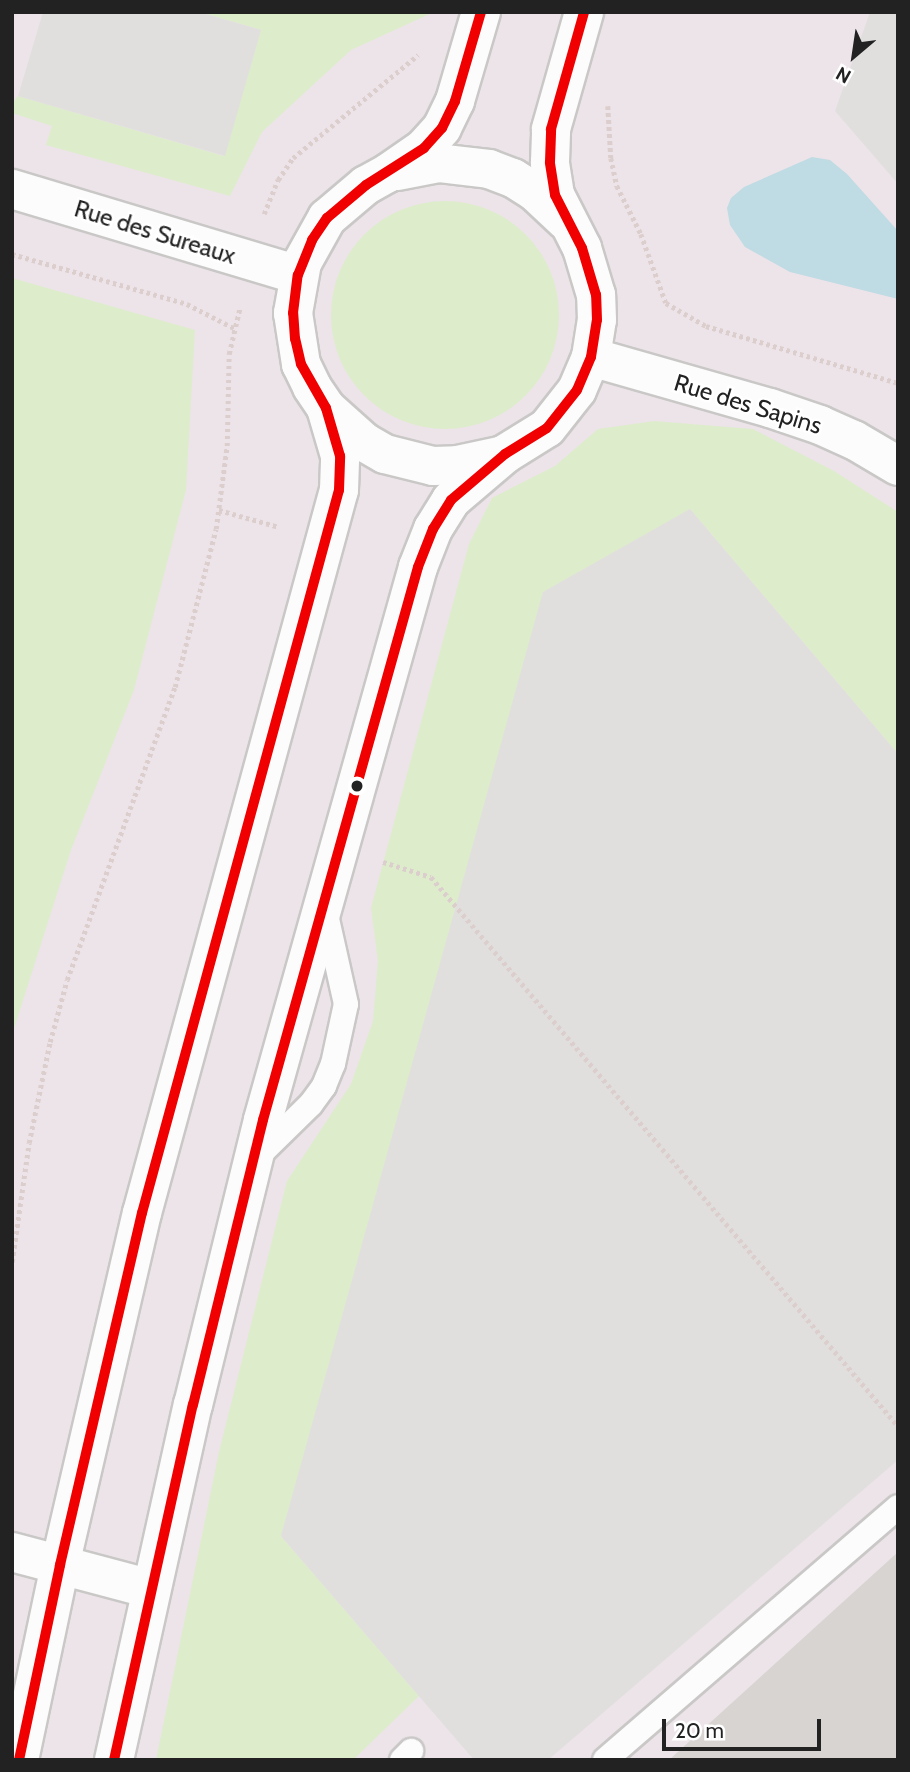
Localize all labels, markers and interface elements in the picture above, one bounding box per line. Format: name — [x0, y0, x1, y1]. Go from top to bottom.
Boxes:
north arrow — [819, 21, 889, 91]
text: N — [832, 61, 855, 88]
street label: Rue des Sureaux — [71, 194, 239, 270]
street label: Rue des Sapins — [671, 368, 825, 440]
unlabelled marker — [350, 779, 364, 793]
scale bar — [665, 1706, 824, 1750]
text: 20 m — [675, 1718, 724, 1743]

